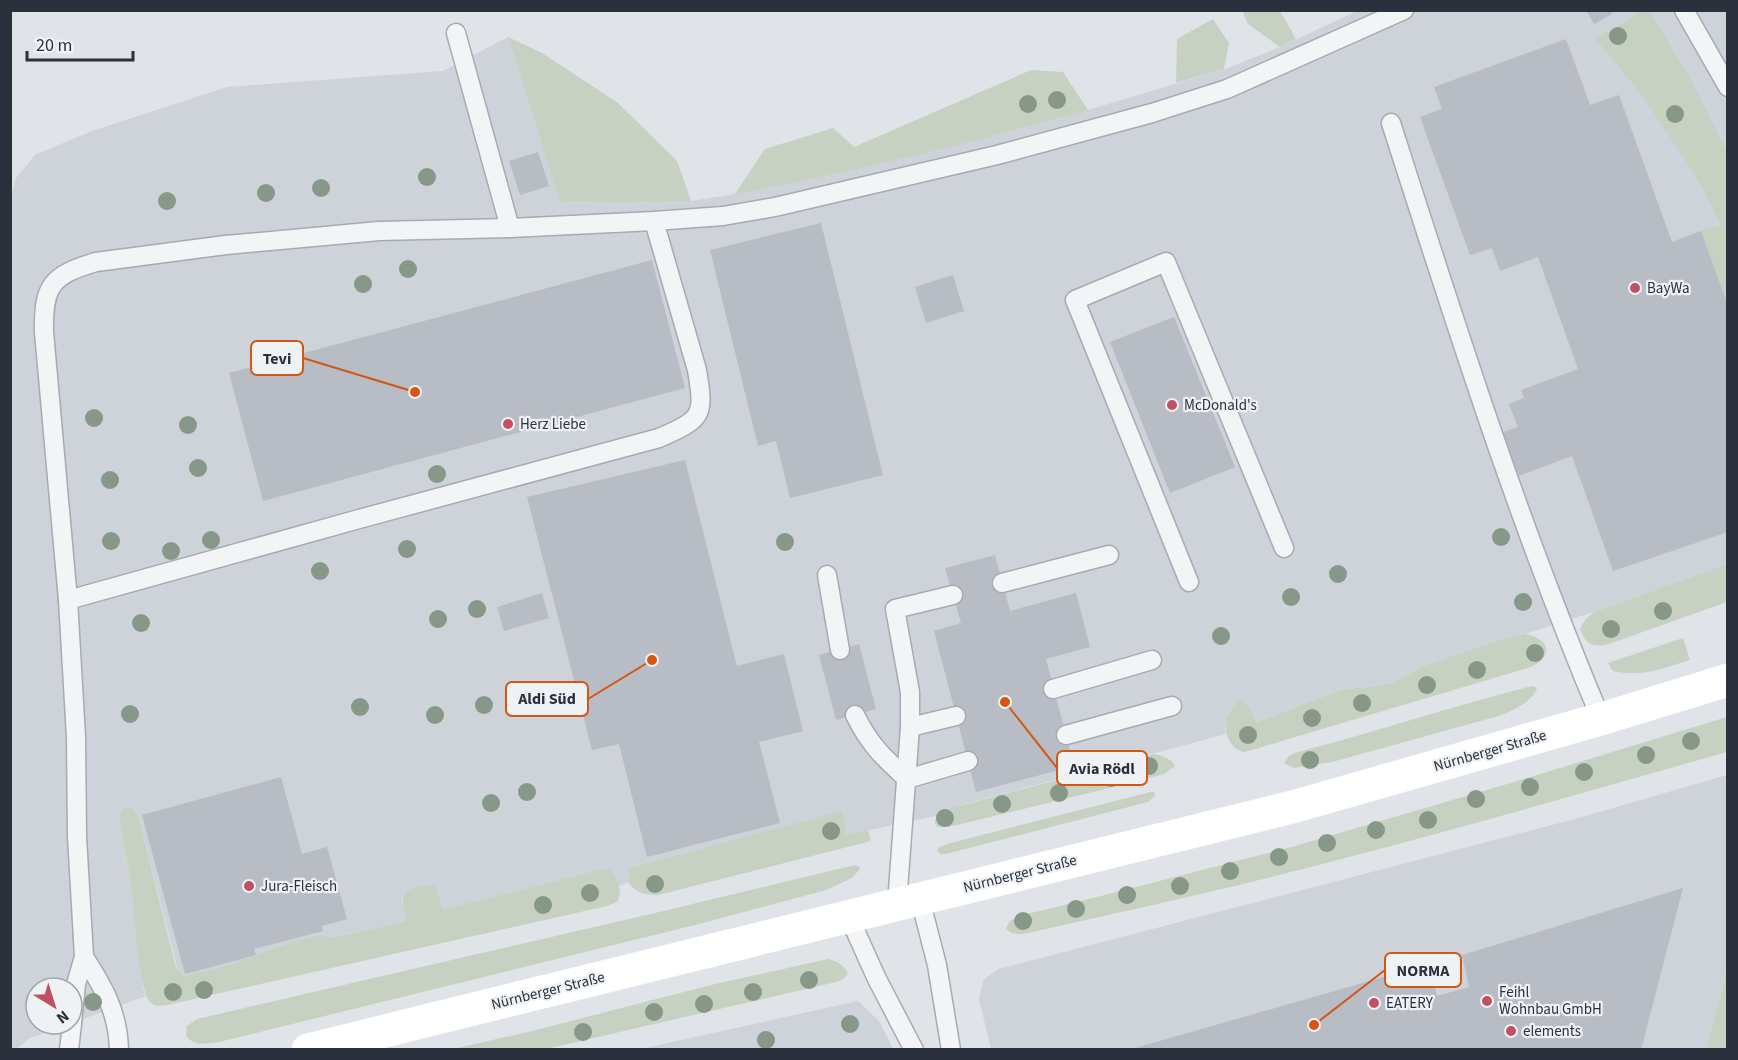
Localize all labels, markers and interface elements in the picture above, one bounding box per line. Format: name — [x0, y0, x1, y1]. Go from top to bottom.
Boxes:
scale bar — [27, 24, 134, 62]
text: 20 m — [36, 33, 72, 58]
place label: BayWa — [1647, 278, 1690, 299]
marker: BayWa — [1628, 281, 1642, 295]
callout: Tevi — [251, 341, 303, 375]
text: Tevi — [263, 348, 291, 370]
place label: McDonald's — [1184, 395, 1257, 416]
marker: McDonald's — [1165, 398, 1179, 412]
place label: Herz Liebe — [520, 414, 586, 435]
marker: Herz Liebe — [501, 417, 515, 431]
callout: Aldi Süd — [506, 682, 588, 716]
text: Aldi Süd — [517, 688, 576, 710]
street label: Nürnberger Straße — [1431, 725, 1549, 777]
callout: Avia Rödl — [1057, 751, 1147, 785]
text: Avia Rödl — [1068, 758, 1135, 780]
street label: Nürnberger Straße — [961, 850, 1079, 898]
place label: Jura-Fleisch — [261, 876, 337, 897]
marker: Jura-Fleisch — [242, 879, 256, 893]
callout: NORMA — [1385, 953, 1461, 987]
text: NORMA — [1397, 960, 1450, 982]
street label: Nürnberger Straße — [489, 967, 607, 1015]
north arrow — [24, 976, 84, 1036]
place label: Feihl Wohnbau GmbH — [1499, 982, 1602, 1020]
place label: EATERY — [1386, 993, 1434, 1014]
marker: Feihl Wohnbau GmbH — [1480, 994, 1494, 1008]
marker: EATERY — [1367, 996, 1381, 1010]
text: N — [52, 1005, 74, 1029]
place label: elements — [1523, 1021, 1581, 1042]
marker: elements — [1504, 1024, 1518, 1038]

